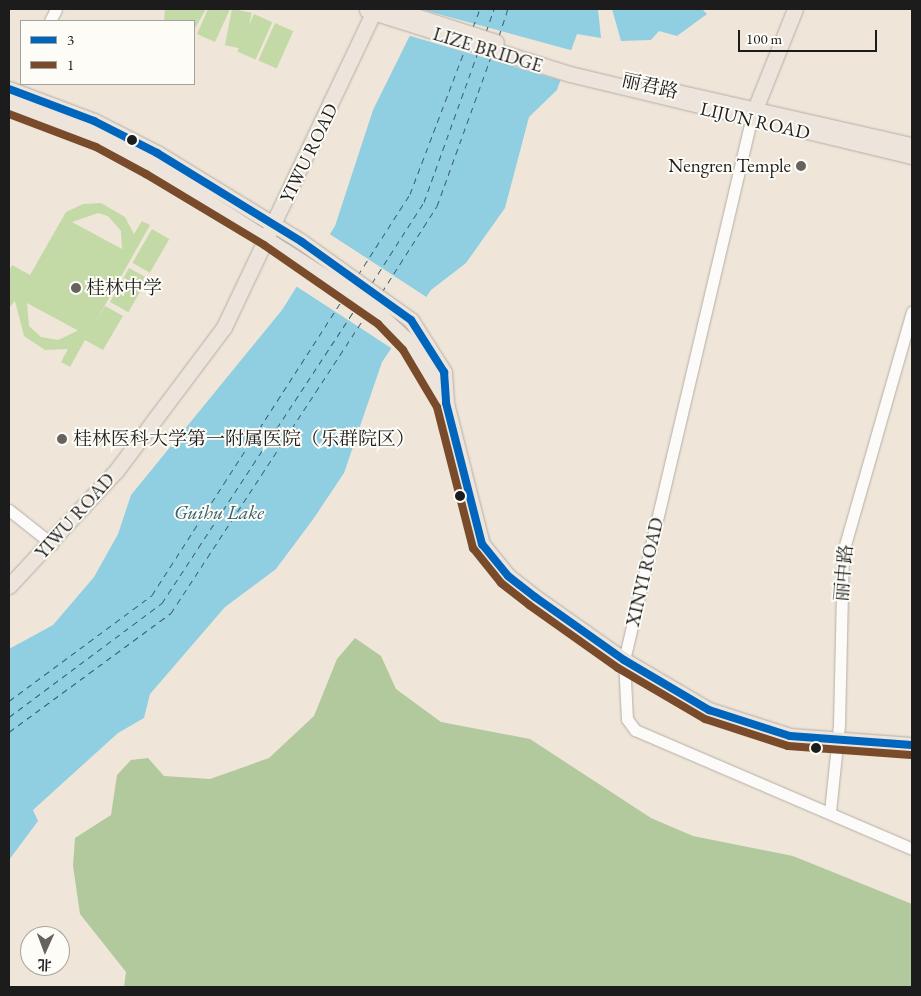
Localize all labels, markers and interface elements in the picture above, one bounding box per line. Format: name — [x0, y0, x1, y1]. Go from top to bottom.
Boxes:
legend — [20, 20, 195, 85]
scale bar — [741, 20, 880, 52]
street label: LIZE BRIDGE — [430, 22, 546, 78]
text: 100 m — [746, 29, 782, 48]
text: 3 — [67, 30, 74, 49]
text: 1 — [67, 55, 74, 74]
street label: 丽君路 — [620, 68, 680, 104]
street label: LIJUN ROAD — [698, 97, 812, 145]
street label: YIWU ROAD — [275, 100, 343, 206]
unlabelled marker — [127, 135, 137, 145]
place label: Nengren Temple — [668, 155, 791, 177]
marker: Nengren Temple — [795, 160, 807, 172]
place label: 桂林中学 — [86, 277, 162, 299]
marker: 桂林中学 — [70, 282, 82, 294]
place label: 桂林医科大学第一附属医院（乐群院区） — [73, 428, 415, 450]
marker: 桂林医科大学第一附属医院（乐群院区） — [55, 432, 69, 446]
street label: YIWU ROAD — [31, 468, 119, 564]
unlabelled marker — [455, 491, 465, 501]
water label: Guihu Lake — [174, 500, 264, 524]
street label: XINYI ROAD — [621, 515, 669, 629]
street label: 丽中路 — [830, 544, 858, 602]
unlabelled marker — [811, 743, 821, 753]
north arrow — [20, 926, 70, 976]
text: 北 — [37, 956, 52, 974]

